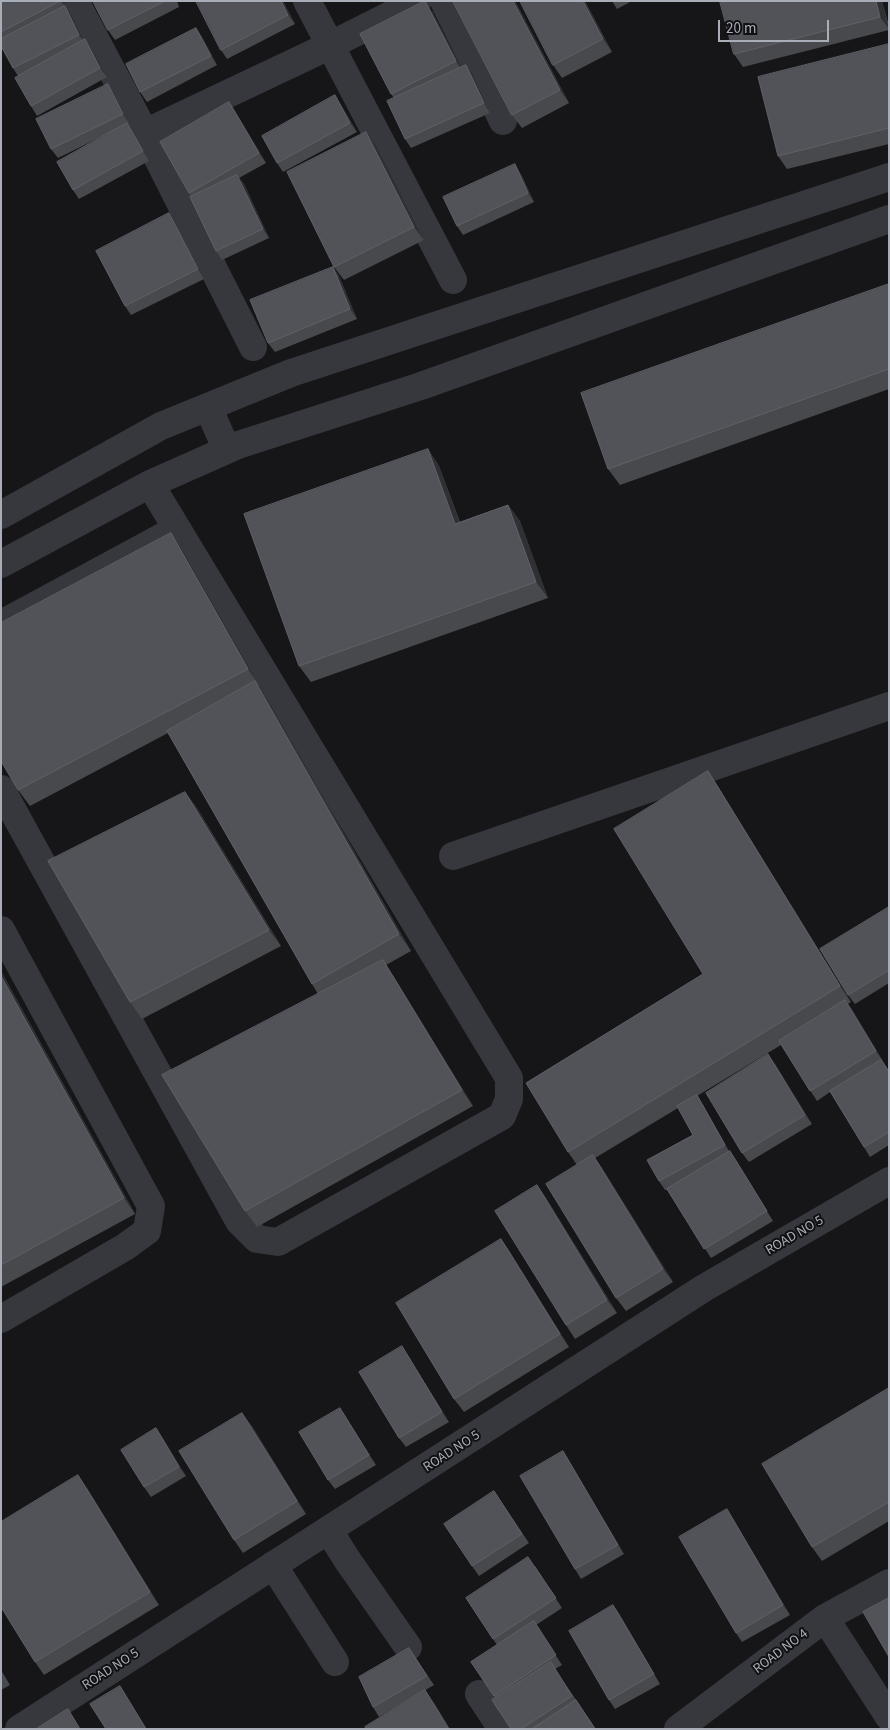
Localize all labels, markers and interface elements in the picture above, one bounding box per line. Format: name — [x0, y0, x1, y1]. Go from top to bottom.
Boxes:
scale bar — [720, 10, 831, 42]
text: 20 m — [726, 18, 756, 39]
street label: ROAD NO 5 — [763, 1213, 827, 1259]
street label: ROAD NO 5 — [420, 1427, 484, 1477]
street label: ROAD NO 4 — [750, 1626, 812, 1678]
street label: ROAD NO 5 — [79, 1645, 143, 1695]

